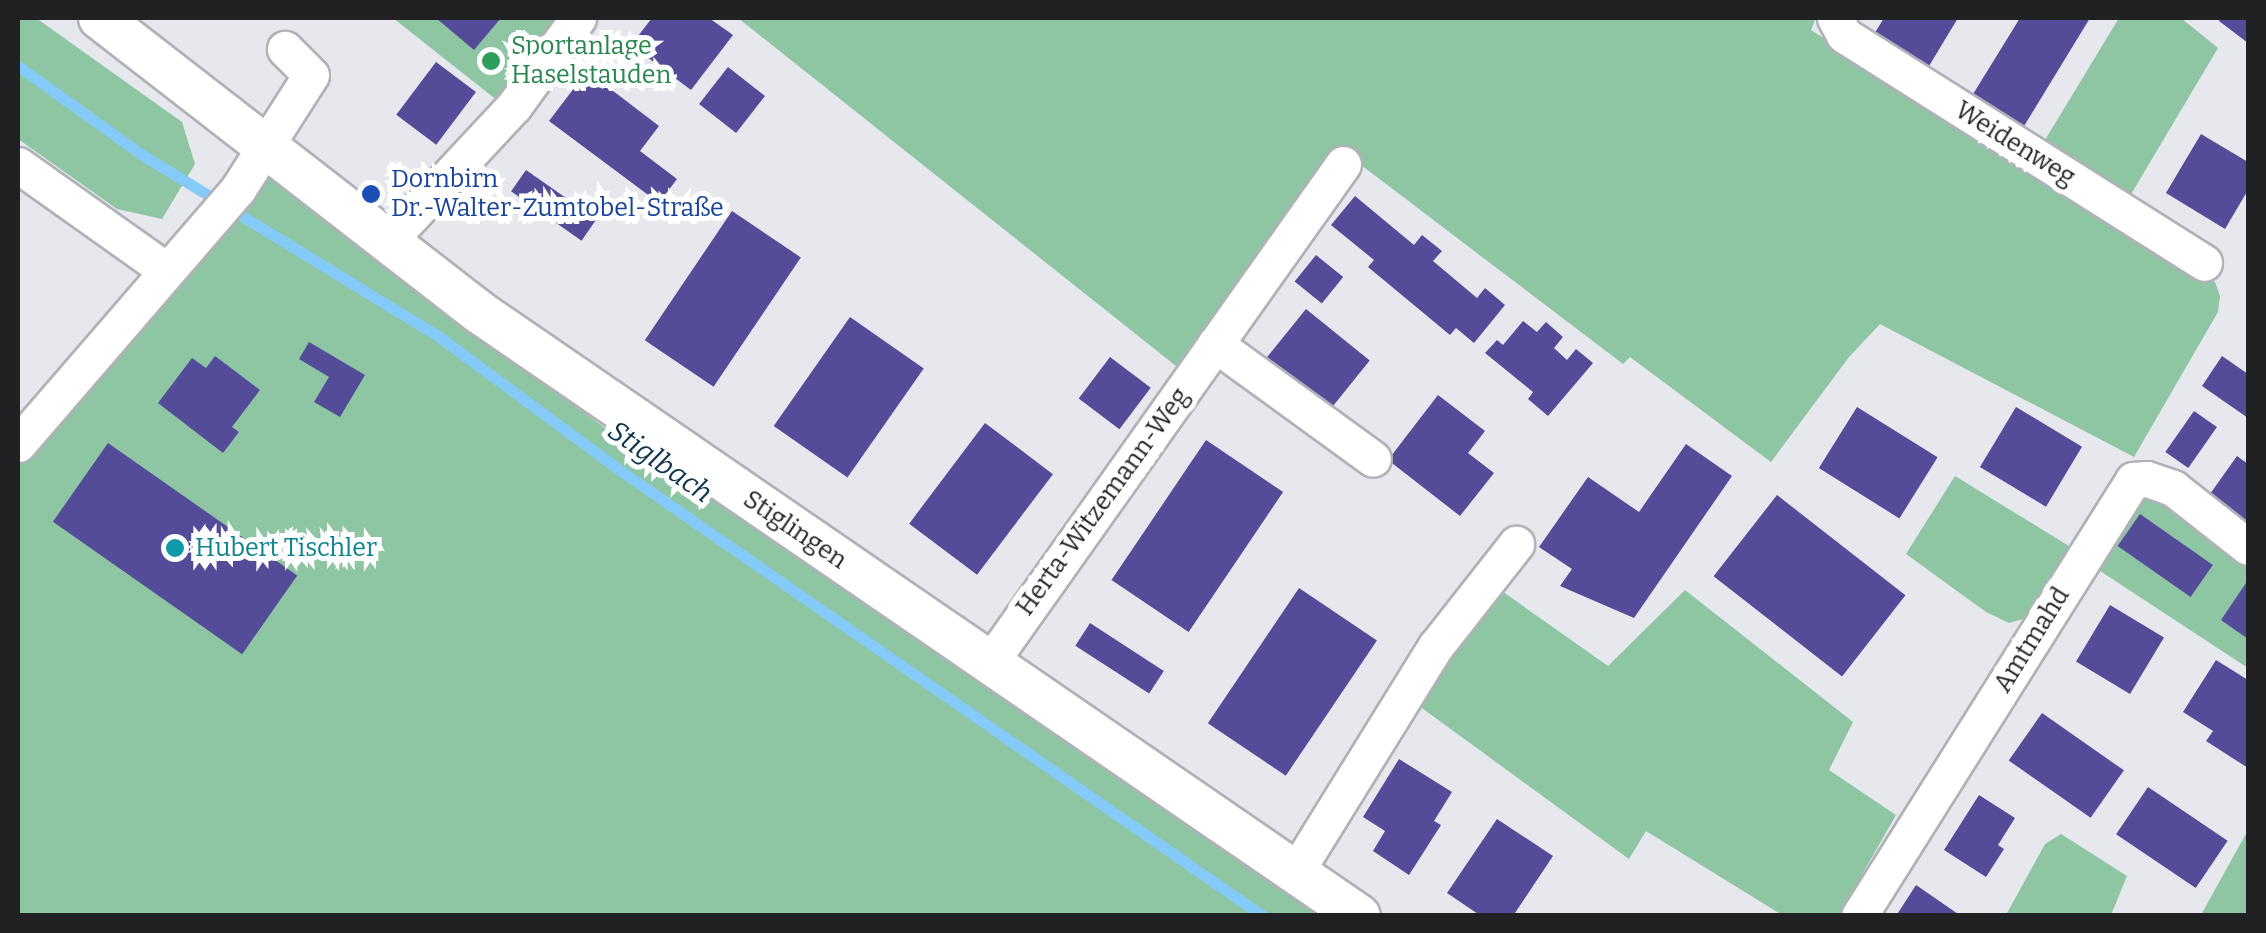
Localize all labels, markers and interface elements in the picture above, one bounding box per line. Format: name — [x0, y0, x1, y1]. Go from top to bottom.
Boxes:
place label: Sportanlage Haselstauden — [511, 32, 671, 91]
marker: Sportanlage Haselstauden — [480, 50, 502, 72]
street label: Weidenweg — [1949, 95, 2081, 193]
place label: Dornbirn Dr.-Walter-Zumtobel-Straße — [391, 165, 724, 224]
marker: Dornbirn Dr.-Walter-Zumtobel-Straße — [360, 183, 382, 205]
street label: Herta-Witzemann-Weg — [1010, 382, 1196, 622]
water label: Stiglbach — [601, 414, 719, 510]
street label: Stiglingen — [738, 484, 852, 576]
place label: Hubert Tischler — [195, 533, 377, 563]
marker: Hubert Tischler — [164, 537, 186, 559]
street label: Amtmahd — [1988, 582, 2076, 698]

